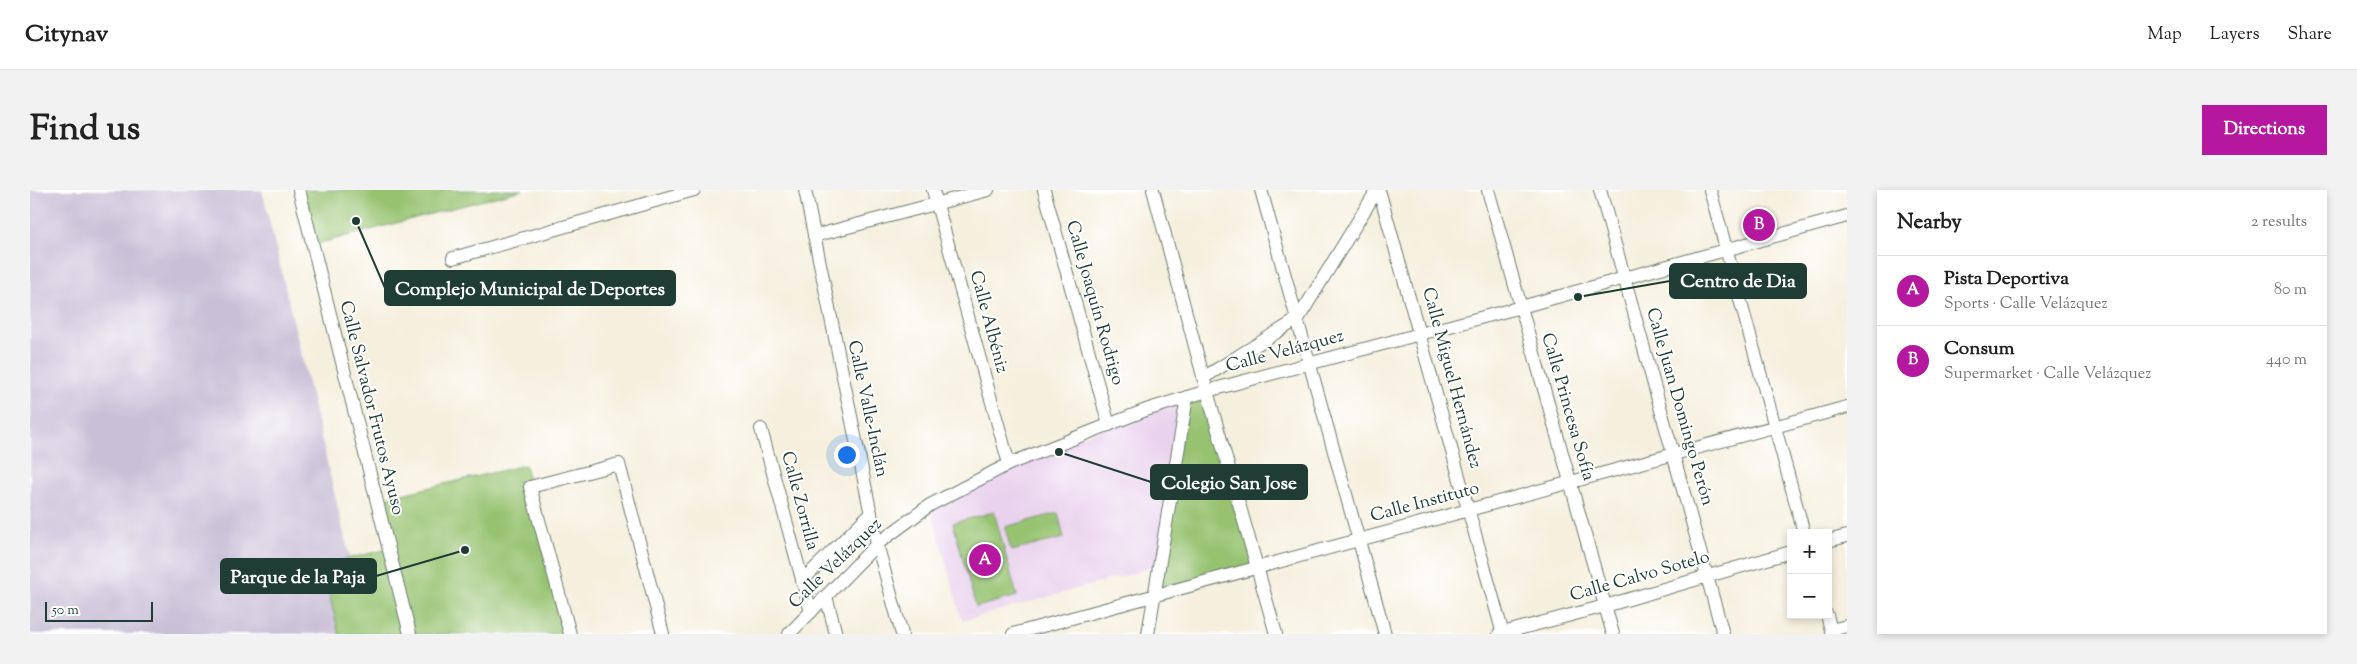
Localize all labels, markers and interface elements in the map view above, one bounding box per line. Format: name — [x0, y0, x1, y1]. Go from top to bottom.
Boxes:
text: Citynav — [25, 18, 108, 52]
text: Map — [2147, 22, 2182, 48]
text: Layers — [2210, 22, 2260, 48]
text: Share — [2288, 22, 2332, 48]
text: Find us — [30, 105, 140, 156]
button: Directions — [2202, 105, 2327, 155]
pin: B — [1743, 206, 1775, 244]
text: Nearby — [1897, 208, 1962, 238]
text: 2 results — [2251, 211, 2307, 234]
street label: Calle Joaquín Rodrigo — [1058, 218, 1130, 389]
callout: Centro de Dia — [1670, 264, 1806, 298]
text: Pista Deportiva — [1944, 266, 2069, 293]
street label: Calle Albéniz — [962, 268, 1014, 376]
text: Centro de Dia — [1680, 269, 1796, 296]
callout: Complejo Municipal de Deportes — [385, 271, 675, 305]
text: Complejo Municipal de Deportes — [395, 277, 665, 304]
text: A — [1907, 279, 1920, 302]
text: 80 m — [2274, 279, 2307, 302]
street label: Calle Miguel Hernández — [1414, 285, 1488, 472]
text: Sports · Calle Velázquez — [1944, 293, 2108, 316]
street label: Calle Salvador Frutos Ayuso — [332, 298, 410, 518]
street label: Calle Juan Domingo Perón — [1638, 305, 1720, 509]
street label: Calle Velázquez — [1223, 324, 1347, 380]
street label: Calle Princesa Sofía — [1533, 330, 1601, 484]
text: Consum — [1944, 336, 2015, 363]
street label: Calle Valle-Inclán — [840, 338, 894, 480]
text: B — [1908, 349, 1918, 372]
text: 440 m — [2266, 349, 2307, 372]
text: Supermarket · Calle Velázquez — [1944, 363, 2151, 386]
your location — [834, 442, 860, 468]
street label: Calle Zorrilla — [773, 449, 825, 553]
callout: Colegio San Jose — [1151, 465, 1307, 499]
text: Colegio San Jose — [1161, 471, 1297, 498]
street label: Calle Instituto — [1368, 476, 1483, 530]
street label: Calle Velázquez — [783, 512, 889, 615]
map controls — [1787, 529, 1832, 619]
button: + — [1787, 529, 1832, 574]
pin: A — [969, 541, 1001, 579]
street label: Calle Calvo Sotelo — [1567, 545, 1713, 609]
callout: Parque de la Paja — [221, 559, 376, 593]
text: Parque de la Paja — [231, 565, 366, 592]
button: − — [1787, 574, 1832, 619]
scale bar — [45, 599, 152, 622]
text: 50 m — [52, 601, 79, 621]

